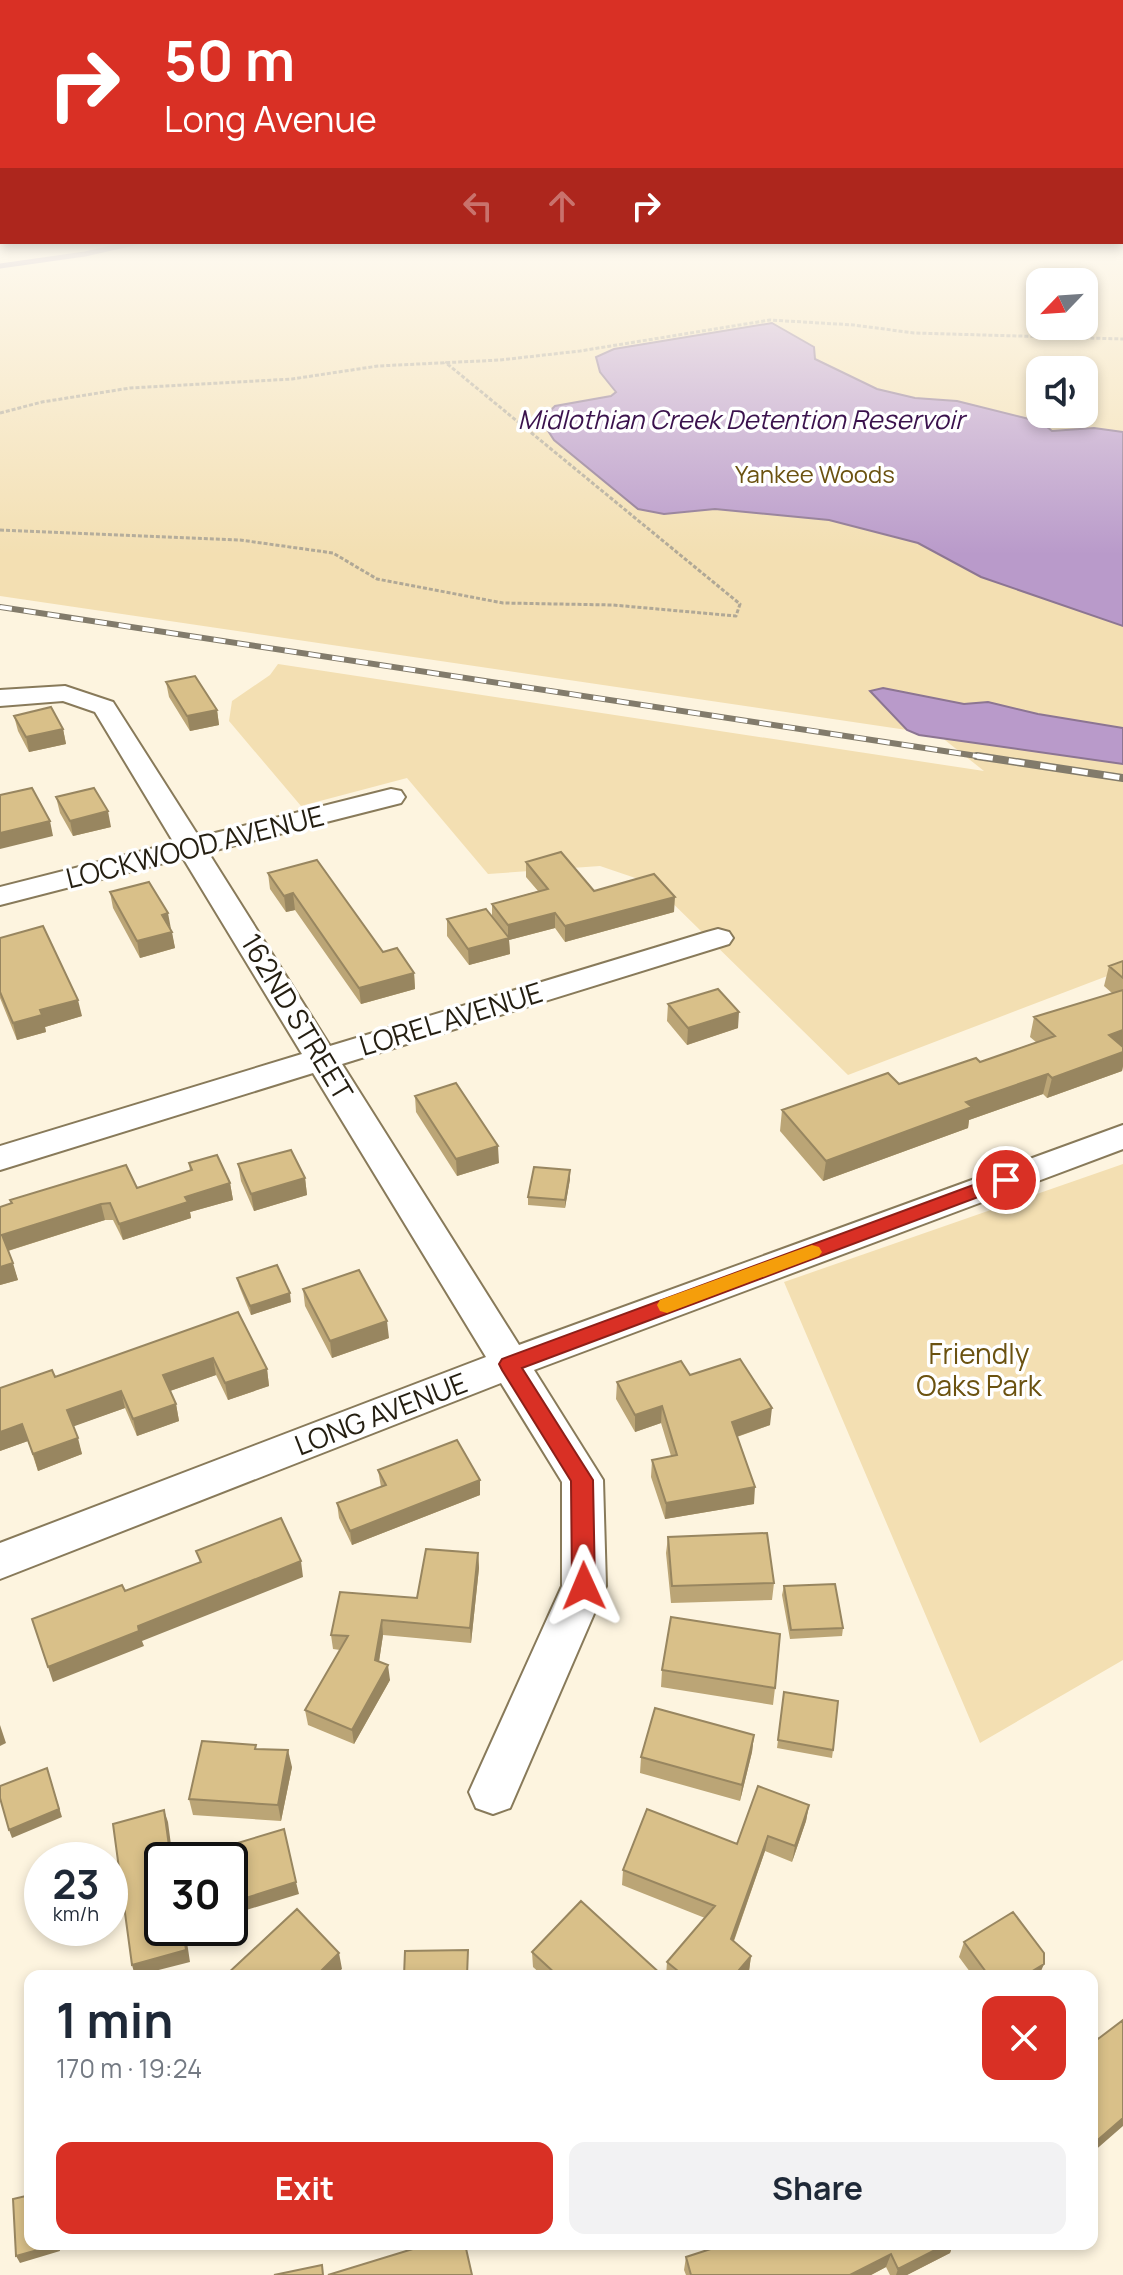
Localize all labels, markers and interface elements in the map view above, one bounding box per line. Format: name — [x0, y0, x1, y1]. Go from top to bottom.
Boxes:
text: 50 m — [164, 21, 295, 98]
icon: right — [32, 32, 136, 136]
text: Long Avenue — [164, 94, 377, 143]
icon: left — [456, 184, 500, 228]
icon: ahead — [540, 184, 584, 228]
icon: right — [624, 184, 668, 228]
north arrow — [1026, 268, 1098, 340]
map controls — [1026, 268, 1098, 428]
button: sound — [1026, 356, 1098, 428]
water label: Midlothian Creek Detention Reservoir — [518, 401, 968, 437]
park label: Yankee Woods — [735, 457, 895, 490]
street label: LOCKWOOD AVENUE — [62, 796, 328, 896]
street label: 162ND STREET — [233, 926, 363, 1107]
street label: LOREL AVENUE — [355, 972, 547, 1064]
pin — [972, 1146, 1040, 1214]
icon: arrive — [984, 1158, 1028, 1202]
park label: Friendly Oaks Park — [916, 1334, 1043, 1404]
street label: LONG AVENUE — [289, 1363, 472, 1463]
position arrow — [542, 1544, 626, 1628]
speed limit sign: 30 — [144, 1842, 248, 1946]
text: 23 — [52, 1856, 100, 1911]
text: km/h — [53, 1900, 99, 1927]
text: 1 min — [56, 1987, 173, 2052]
button: close — [982, 1996, 1066, 2080]
text: 170 m · 19:24 — [56, 2050, 202, 2086]
button: Exit — [56, 2142, 553, 2234]
button: Share — [569, 2142, 1066, 2234]

